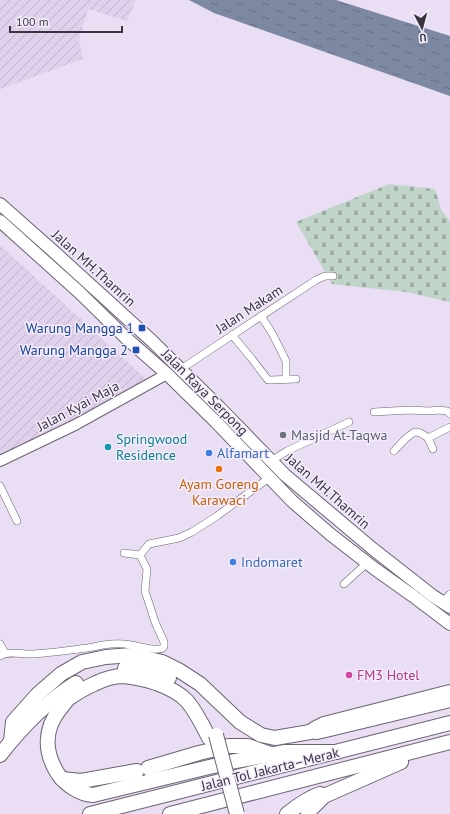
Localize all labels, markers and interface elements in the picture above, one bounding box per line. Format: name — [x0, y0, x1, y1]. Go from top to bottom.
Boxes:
scale bar — [10, 8, 122, 34]
north arrow — [402, 8, 442, 48]
text: 100 m — [16, 14, 49, 29]
text: U — [419, 31, 427, 45]
street label: Jalan MH.Thamrin — [48, 225, 140, 310]
street label: Jalan Makam — [211, 281, 286, 338]
place label: Warung Mangga 1 — [26, 319, 134, 337]
marker: Warung Mangga 1 — [137, 323, 147, 333]
place label: Warung Mangga 2 — [20, 341, 128, 359]
street label: Jalan Raya Serpong — [157, 344, 252, 439]
marker: Warung Mangga 2 — [131, 345, 141, 355]
street label: Jalan Kyai Maja — [33, 377, 122, 436]
place label: Masjid At-Taqwa — [291, 426, 387, 444]
place label: Springwood Residence — [116, 430, 187, 464]
marker: Masjid At-Taqwa — [278, 430, 288, 440]
marker: Springwood Residence — [103, 442, 113, 452]
place label: Alfamart — [217, 444, 269, 462]
marker: Alfamart — [204, 448, 214, 458]
street label: Jalan MH.Thamrin — [281, 449, 374, 533]
marker: Ayam Goreng Karawaci — [214, 464, 224, 474]
place label: Ayam Goreng Karawaci — [179, 475, 259, 509]
place label: Indomaret — [241, 553, 303, 571]
marker: Indomaret — [228, 557, 238, 567]
place label: FM3 Hotel — [357, 666, 419, 684]
marker: FM3 Hotel — [344, 670, 354, 680]
street label: Jalan Tol Jakarta–Merak — [198, 743, 341, 795]

